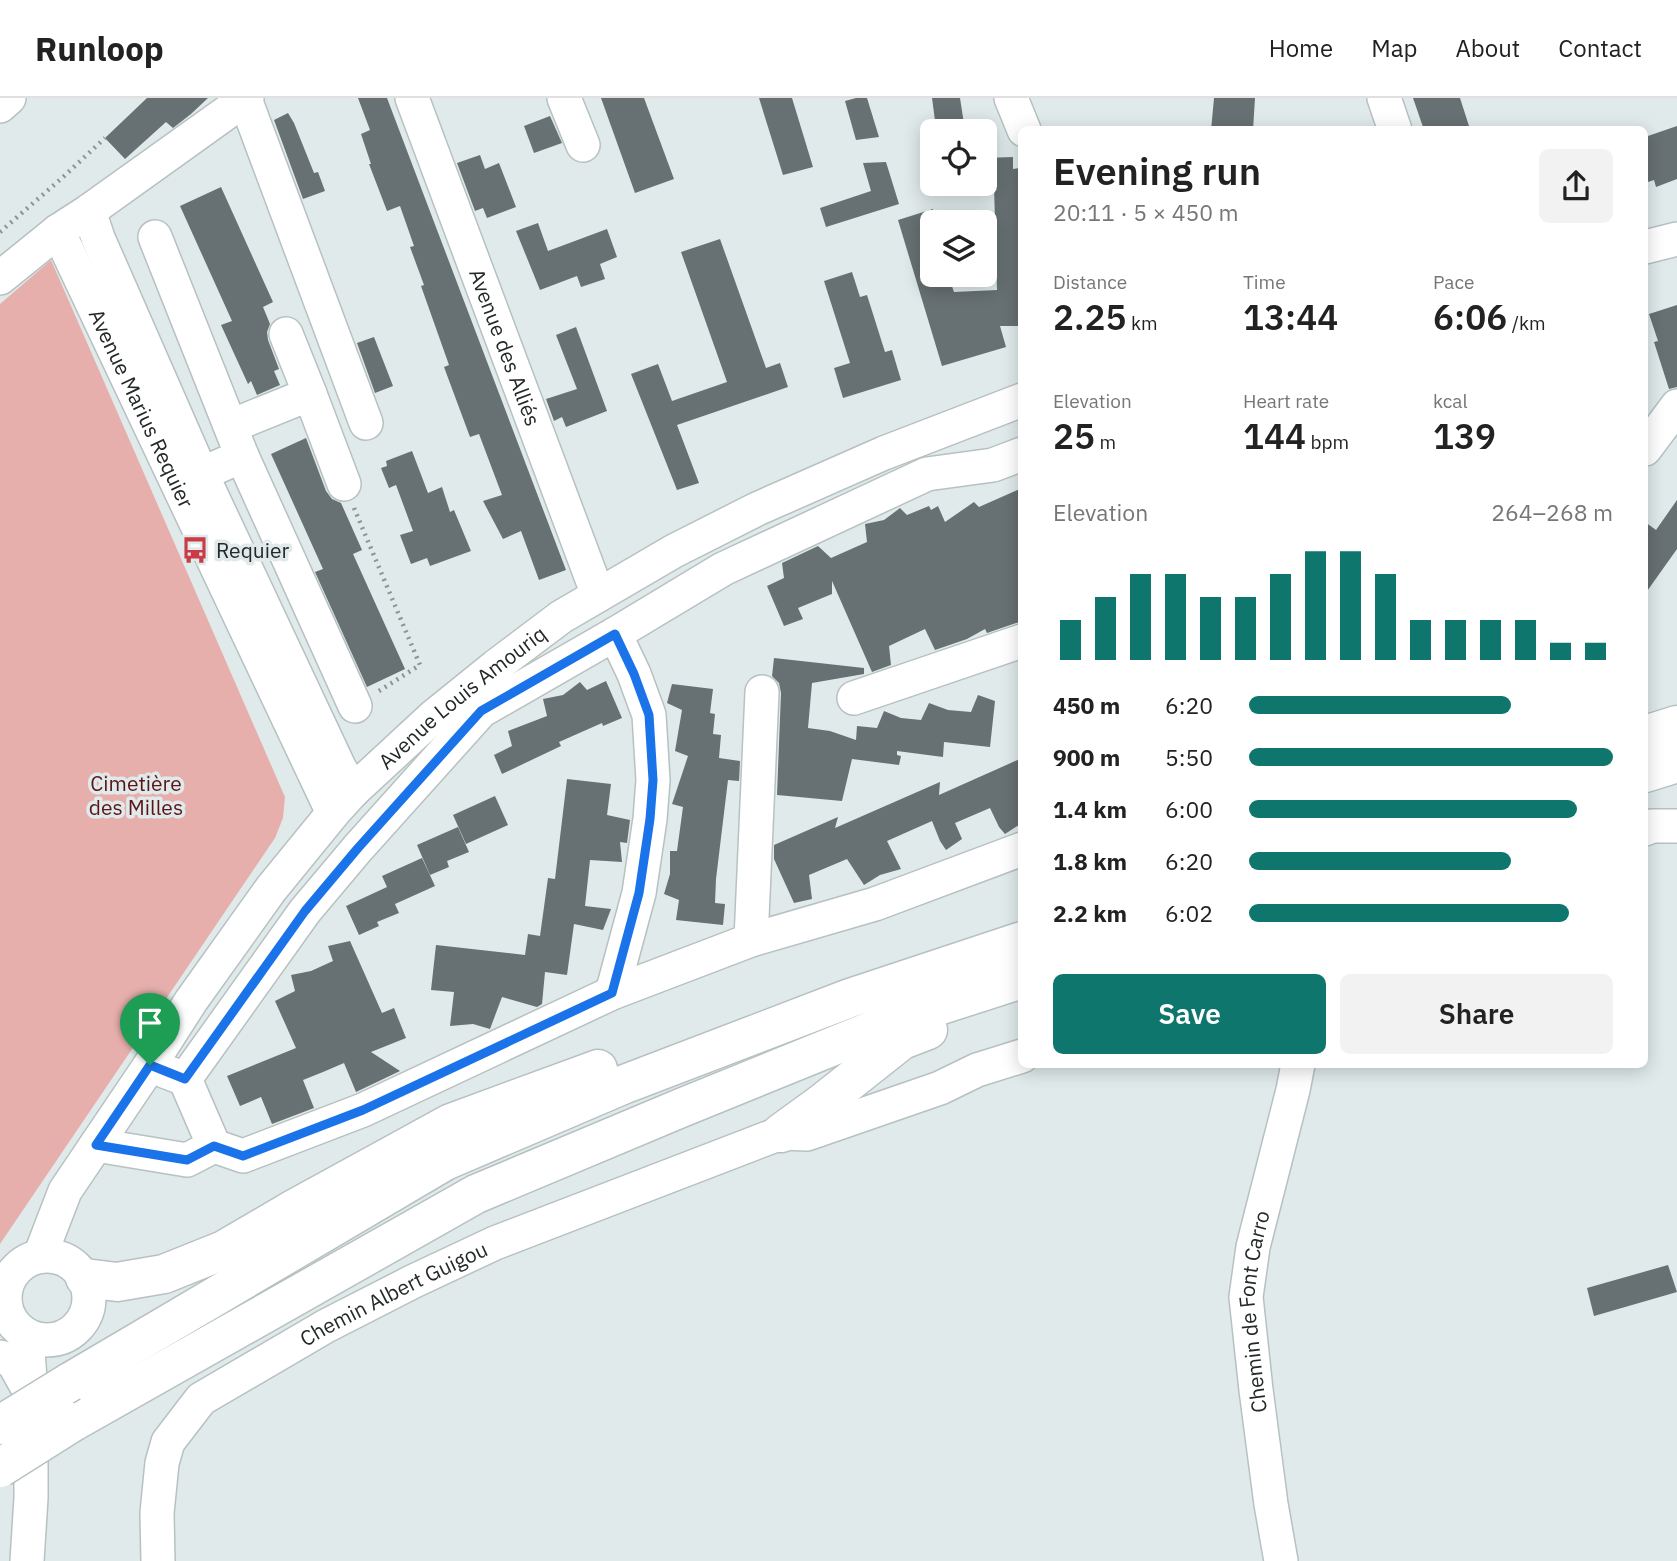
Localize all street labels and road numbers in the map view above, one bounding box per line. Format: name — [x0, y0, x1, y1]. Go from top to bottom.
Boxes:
street label: Avenue des Alliés — [463, 265, 547, 430]
street label: Avenue Marius Requier — [83, 304, 201, 512]
street label: Avenue Louis Amouriq — [372, 619, 552, 775]
street label: Chemin de Font Carro — [1232, 1207, 1276, 1415]
street label: Chemin Albert Guigou — [294, 1235, 492, 1352]

